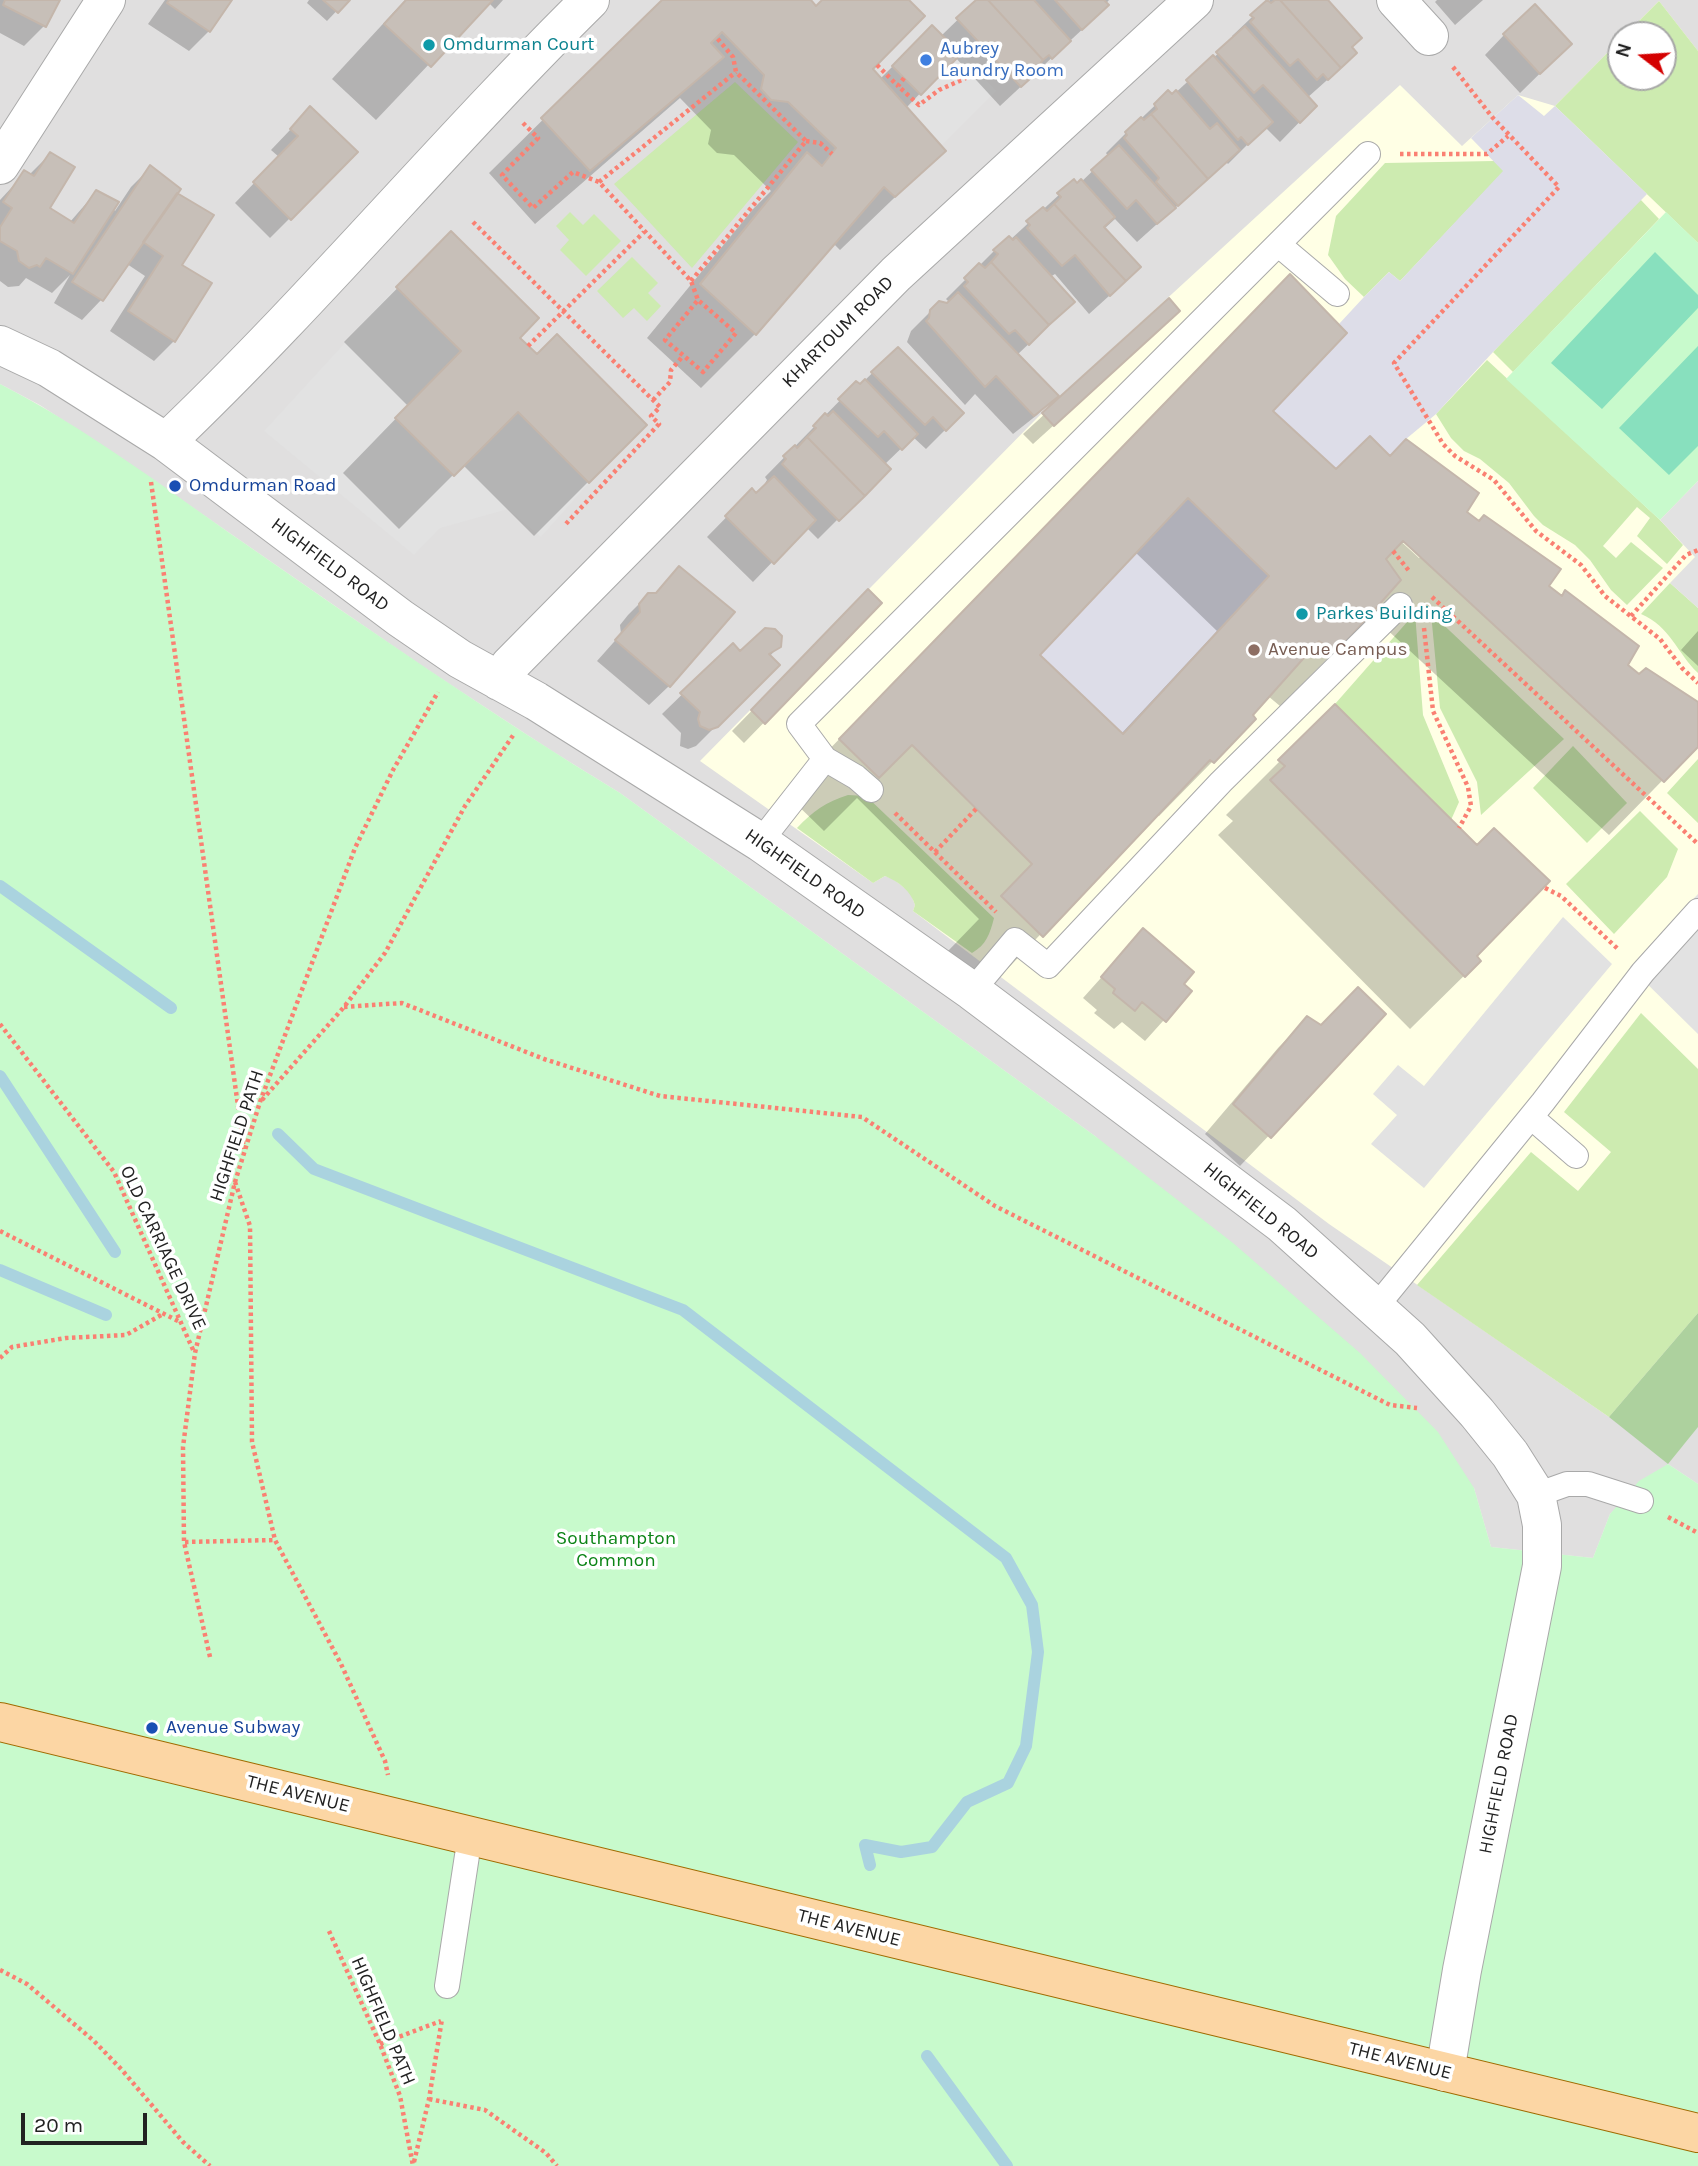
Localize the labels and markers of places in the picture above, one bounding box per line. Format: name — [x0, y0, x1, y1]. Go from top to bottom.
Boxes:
place label: Omdurman Court — [443, 34, 594, 56]
marker: Omdurman Court — [421, 37, 437, 53]
place label: Aubrey Laundry Room — [940, 38, 1064, 82]
marker: Aubrey Laundry Room — [918, 52, 934, 68]
place label: Omdurman Road — [189, 475, 337, 497]
marker: Omdurman Road — [167, 478, 183, 494]
place label: Parkes Building — [1316, 603, 1452, 625]
marker: Parkes Building — [1294, 606, 1310, 622]
place label: Avenue Campus — [1268, 639, 1408, 661]
marker: Avenue Campus — [1246, 642, 1262, 658]
place label: Avenue Subway — [166, 1717, 300, 1739]
marker: Avenue Subway — [144, 1720, 160, 1736]

